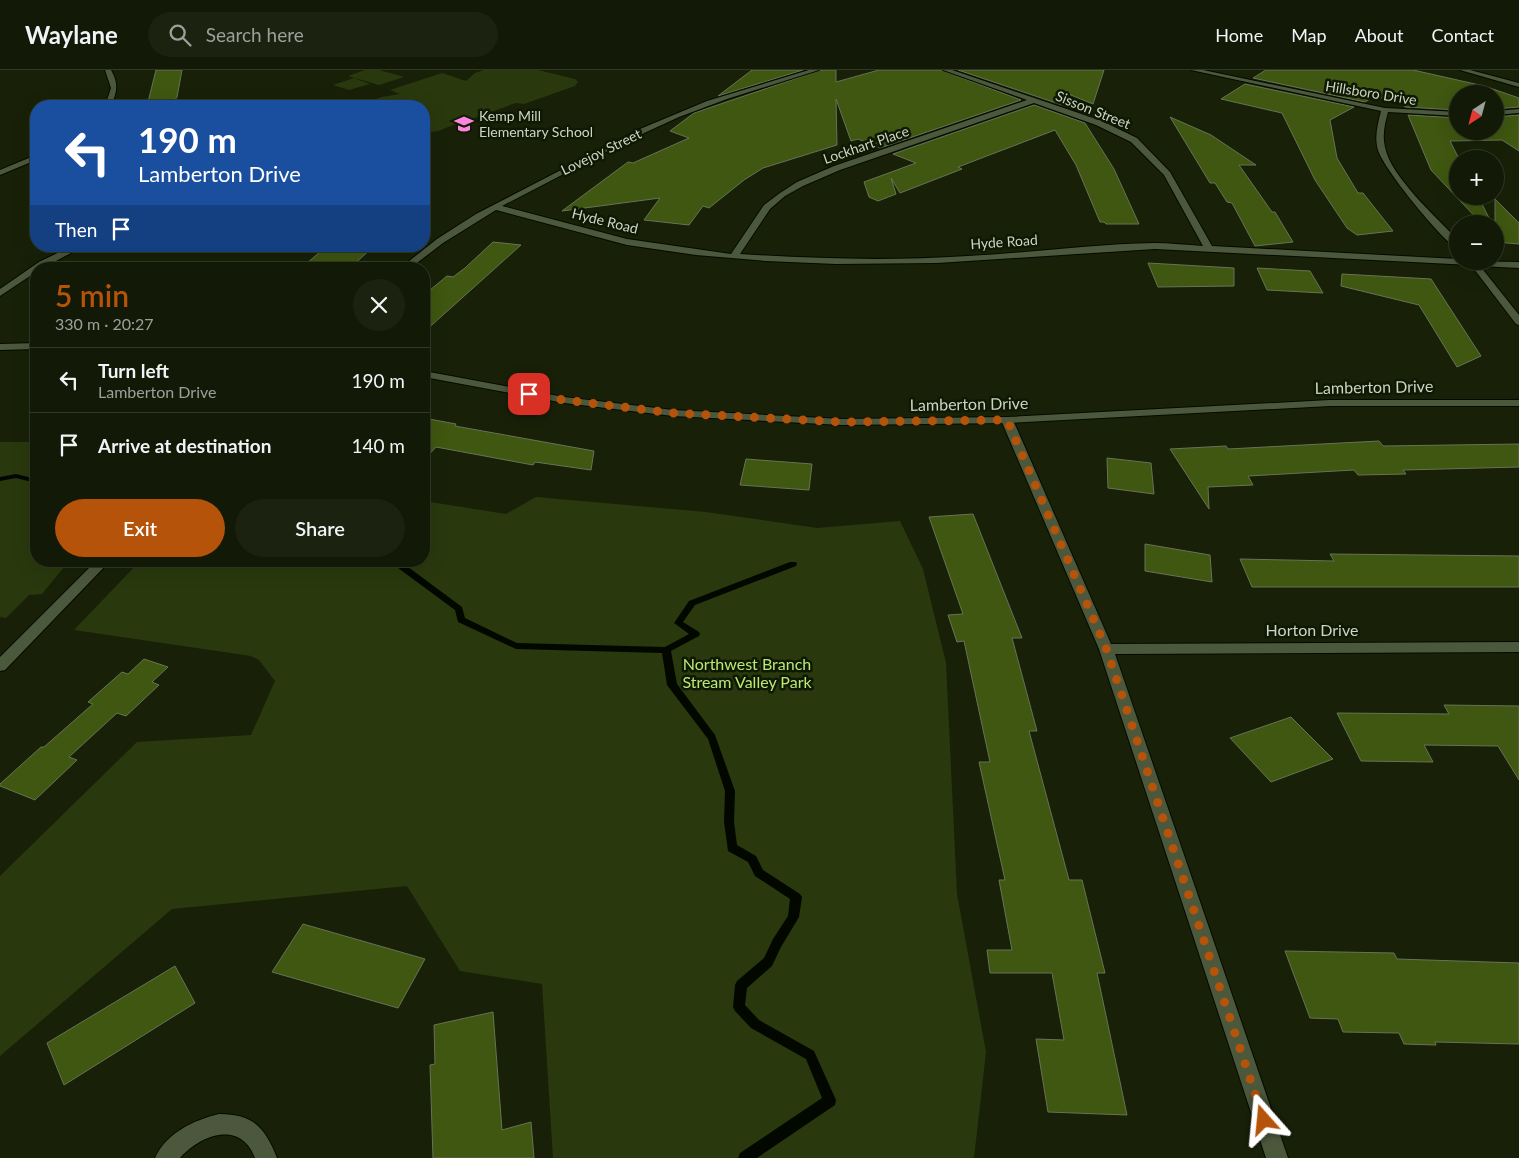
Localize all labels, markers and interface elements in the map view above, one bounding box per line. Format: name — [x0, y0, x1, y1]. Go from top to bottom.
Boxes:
search box — [148, 12, 498, 57]
text: Waylane — [25, 20, 118, 49]
icon: search — [166, 21, 194, 49]
text: Search here — [206, 23, 304, 46]
text: Home — [1215, 24, 1263, 46]
text: Map — [1291, 24, 1327, 46]
text: About — [1355, 24, 1404, 46]
text: Contact — [1432, 24, 1494, 46]
street label: Hillsboro Drive — [1324, 77, 1418, 108]
north arrow — [1449, 85, 1504, 140]
map controls — [1449, 85, 1504, 270]
street label: Sisson Street — [1053, 87, 1133, 132]
place label: Kemp Mill Elementary School — [479, 107, 593, 140]
school or university icon: Kemp Mill Elementary School — [453, 113, 475, 135]
text: 190 m — [138, 118, 237, 160]
icon: left — [55, 120, 120, 185]
street label: Lockhart Place — [821, 122, 911, 167]
street label: Lovejoy Street — [558, 125, 644, 178]
button: + — [1449, 150, 1504, 205]
text: Lamberton Drive — [138, 160, 301, 187]
street label: Hyde Road — [570, 204, 640, 237]
icon: arrive — [107, 215, 135, 243]
button: − — [1449, 215, 1504, 270]
text: Then — [55, 218, 97, 241]
street label: Hyde Road — [970, 231, 1038, 252]
text: 5 min — [55, 277, 129, 313]
button: close — [353, 279, 405, 331]
text: 330 m · 20:27 — [55, 314, 154, 333]
text: Turn left — [98, 359, 169, 382]
icon: left — [55, 366, 83, 394]
text: 190 m — [351, 369, 405, 392]
pin — [508, 373, 550, 415]
street label: Lamberton Drive — [1315, 376, 1433, 397]
icon: arrive — [515, 380, 543, 408]
text: Lamberton Drive — [98, 382, 217, 401]
street label: Lamberton Drive — [910, 393, 1028, 414]
icon: arrive — [55, 431, 83, 459]
text: Arrive at destination — [98, 434, 271, 457]
text: 140 m — [351, 434, 405, 457]
button: Exit — [55, 499, 225, 557]
button: Share — [235, 499, 405, 557]
street label: Horton Drive — [1266, 620, 1358, 639]
park label: Northwest Branch Stream Valley Park — [682, 654, 812, 691]
position arrow — [1237, 1093, 1289, 1145]

